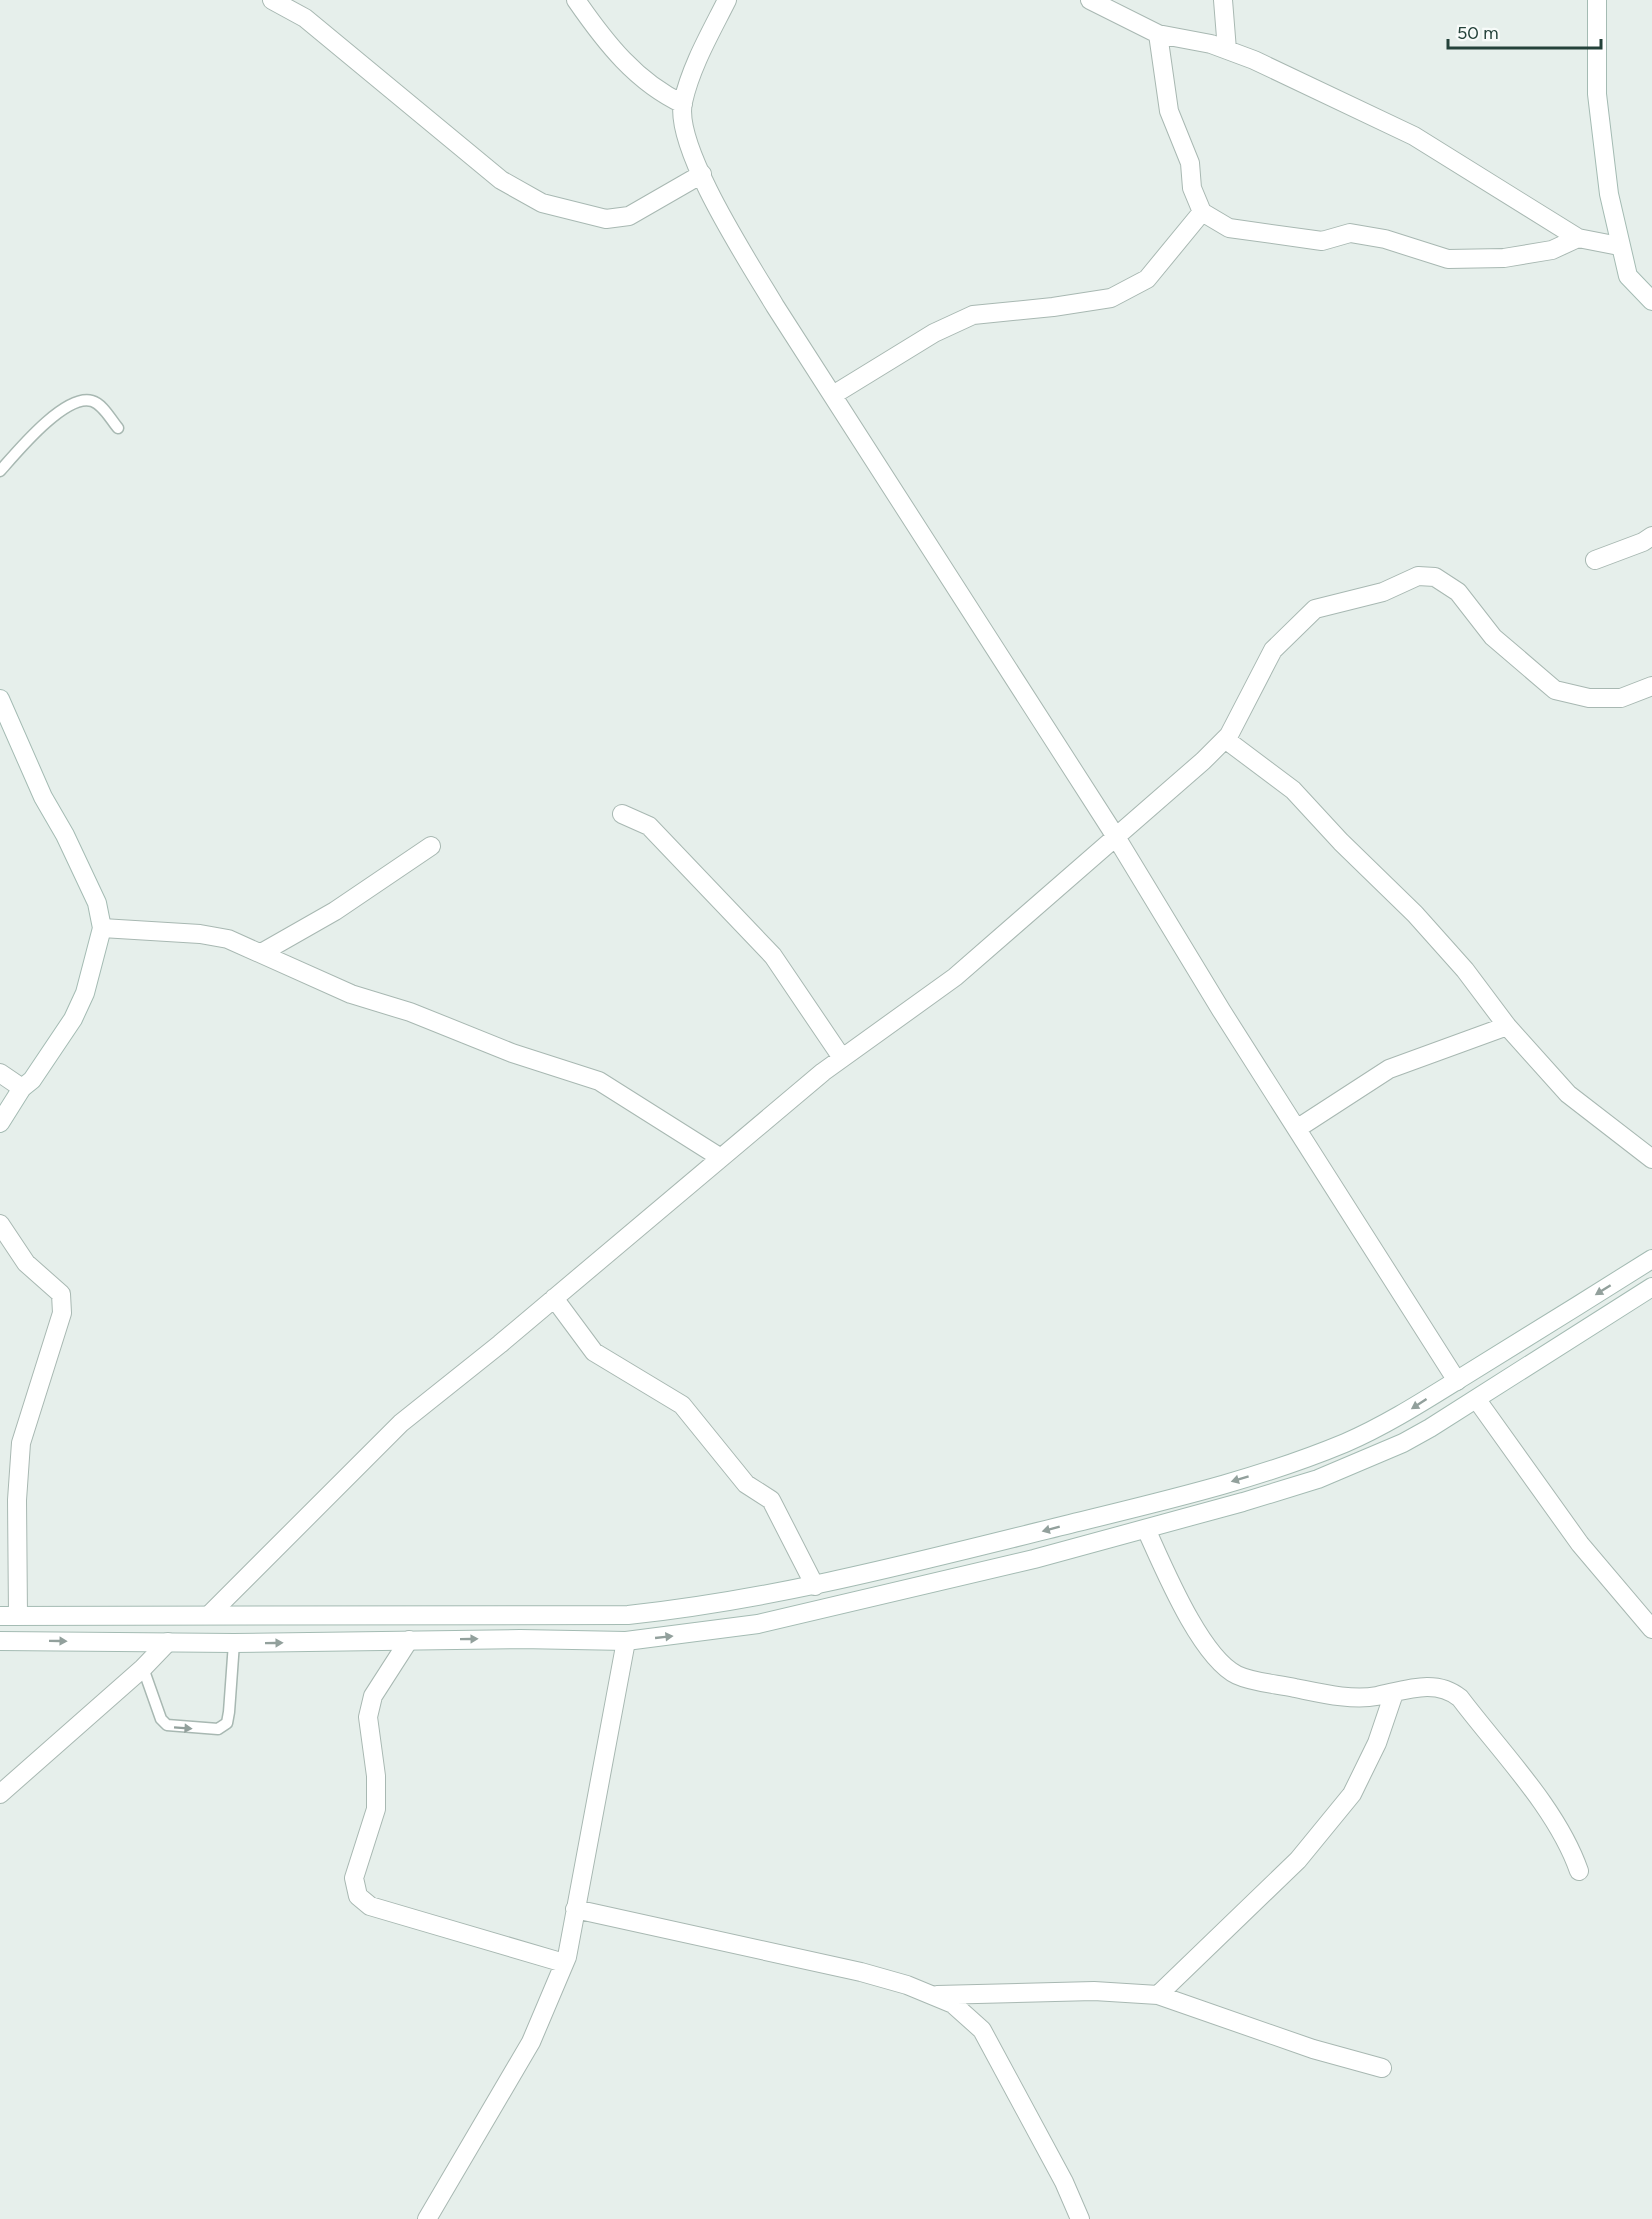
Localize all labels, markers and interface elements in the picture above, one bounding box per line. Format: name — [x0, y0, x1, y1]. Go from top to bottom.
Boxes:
scale bar — [1448, 12, 1601, 50]
text: 50 m — [1457, 22, 1499, 44]
one-way arrow — [1595, 1284, 1611, 1295]
one-way arrow — [1411, 1399, 1428, 1410]
one-way arrow — [1231, 1475, 1249, 1484]
one-way arrow — [1042, 1524, 1061, 1534]
one-way arrow — [655, 1632, 674, 1642]
one-way arrow — [460, 1634, 479, 1644]
one-way arrow — [49, 1636, 68, 1646]
one-way arrow — [265, 1638, 284, 1647]
one-way arrow — [174, 1723, 193, 1732]

